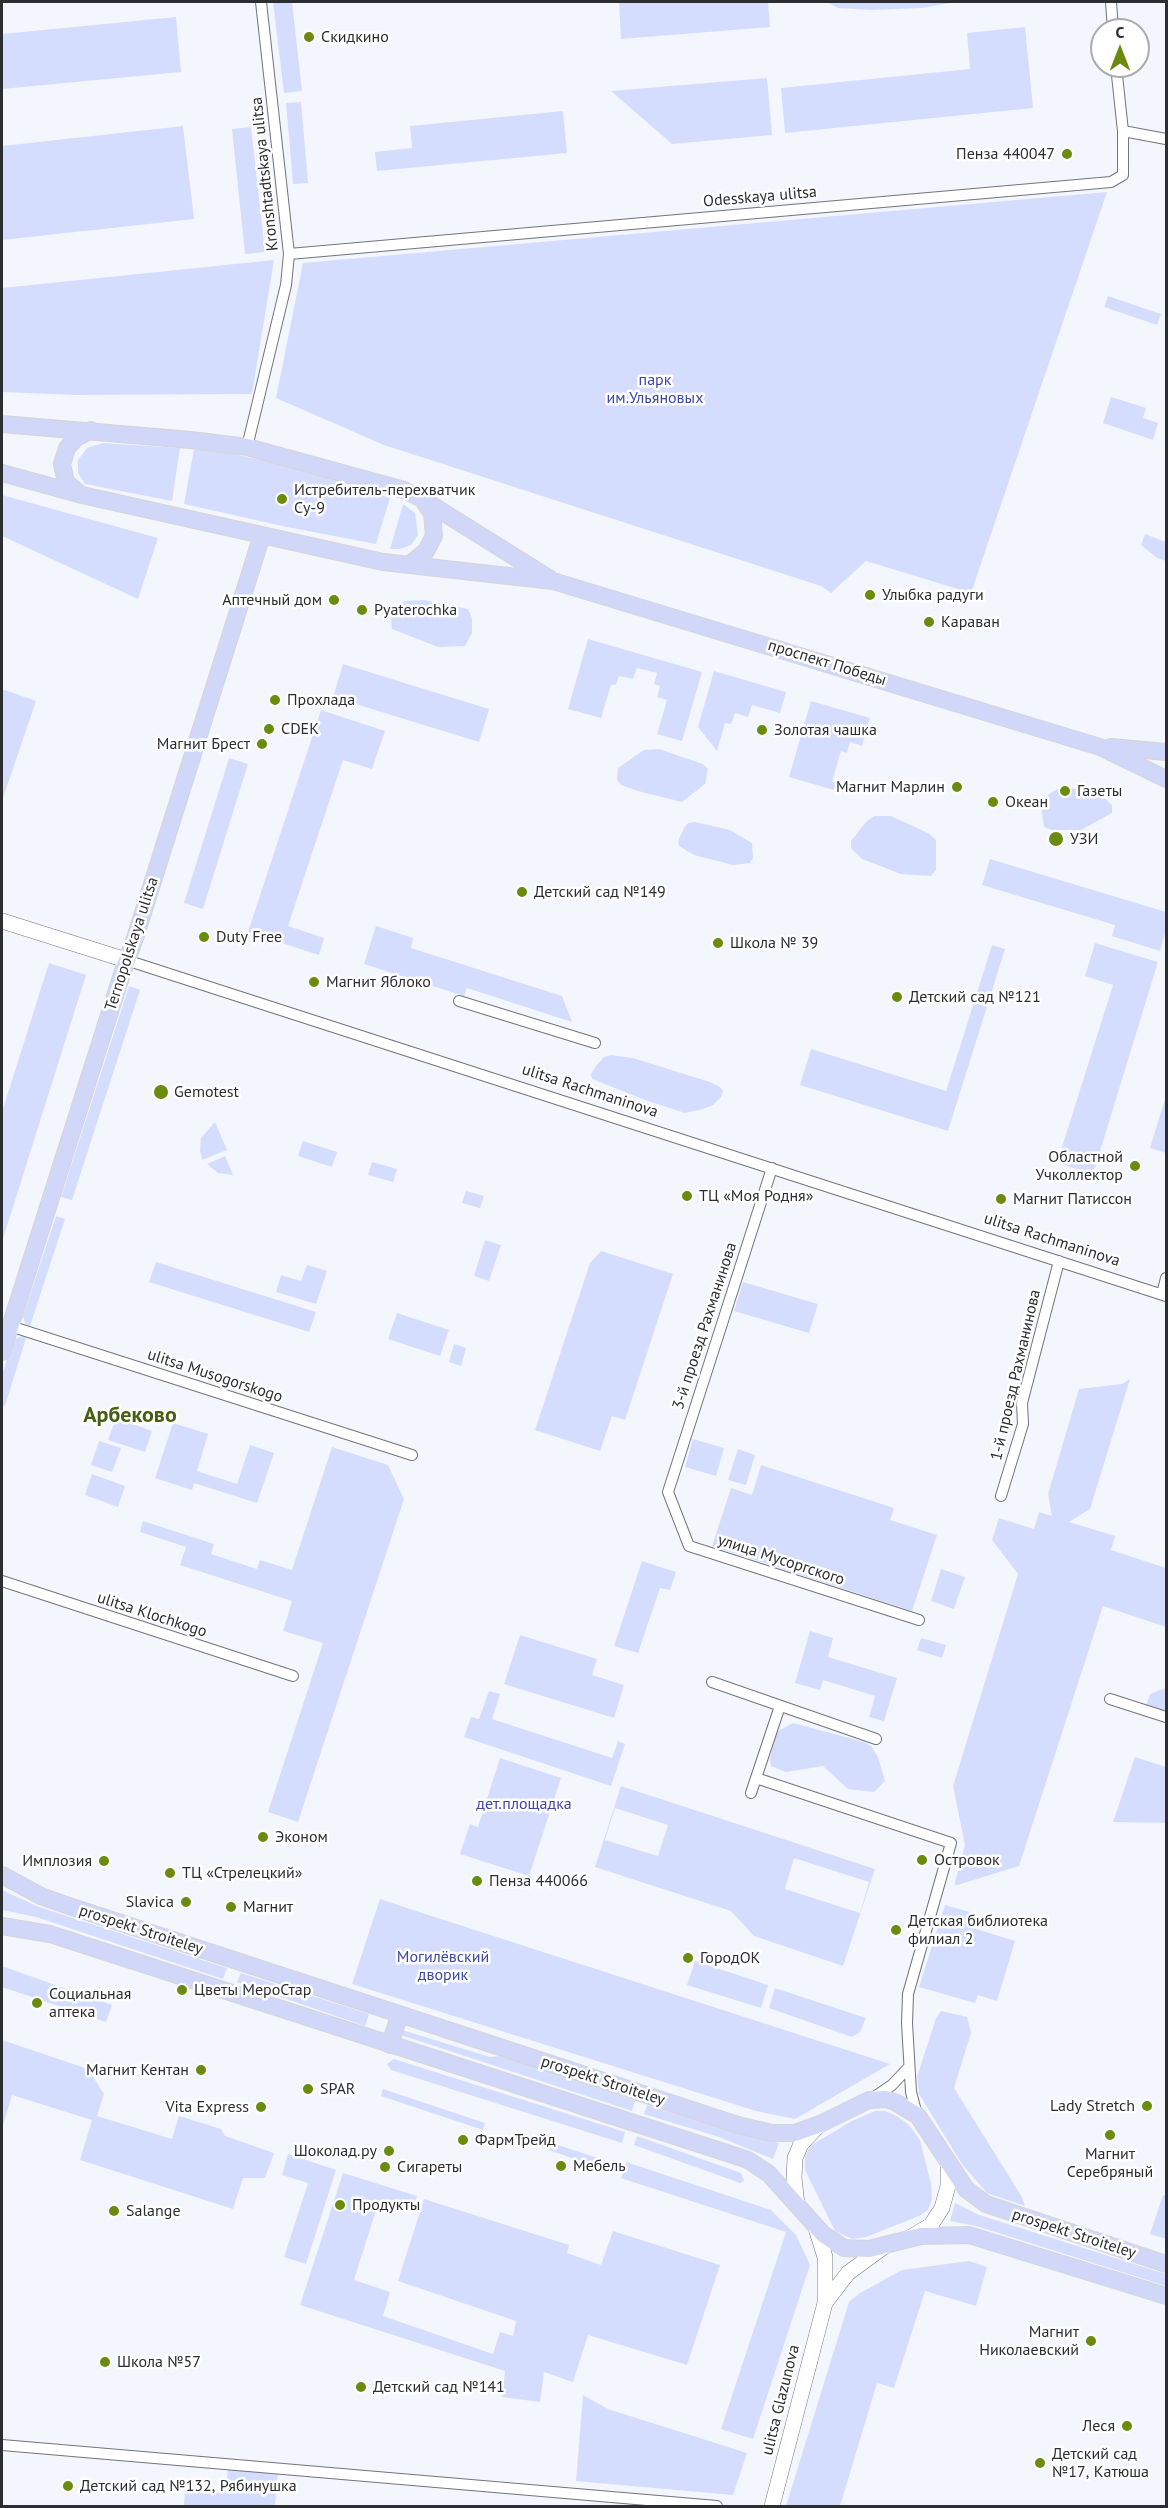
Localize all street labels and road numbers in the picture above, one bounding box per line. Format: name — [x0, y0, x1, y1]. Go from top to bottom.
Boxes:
street label: Kronshtadtskaya ulitsa — [247, 96, 283, 252]
street label: Odesskaya ulitsa — [702, 182, 818, 212]
street label: проспект Победы — [766, 636, 888, 690]
street label: Ternopolskaya ulitsa — [101, 875, 163, 1013]
street label: ulitsa Rachmaninova — [520, 1060, 660, 1122]
street label: ulitsa Rachmaninova — [982, 1209, 1122, 1271]
street label: 3-й проезд Рахманинова — [669, 1240, 741, 1412]
street label: 1-й проезд Рахманинова — [987, 1288, 1045, 1462]
street label: ulitsa Musogorskogo — [145, 1345, 285, 1407]
street label: улица Мусоргского — [715, 1530, 847, 1590]
street label: ulitsa Klochkogo — [95, 1588, 209, 1642]
street label: prospekt Stroiteley — [77, 1901, 205, 1959]
street label: prospekt Stroiteley — [539, 2052, 667, 2110]
street label: prospekt Stroiteley — [1010, 2205, 1138, 2263]
street label: ulitsa Glazunova — [758, 2343, 804, 2457]

